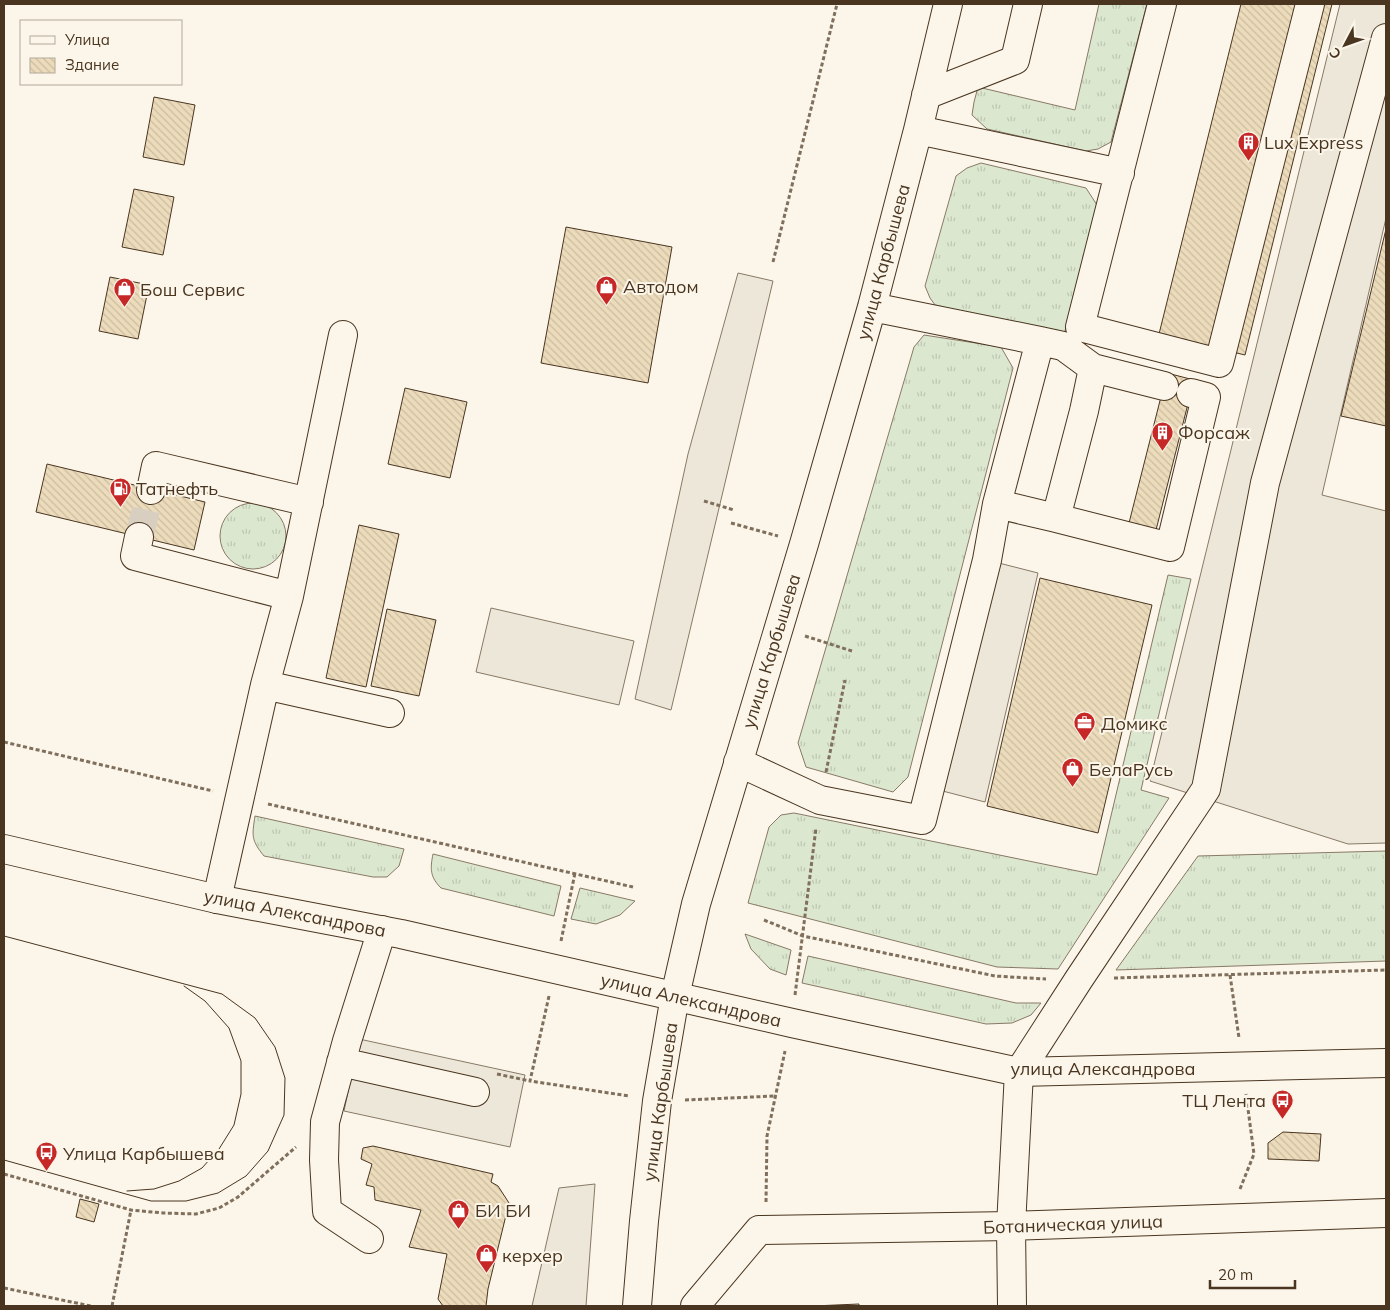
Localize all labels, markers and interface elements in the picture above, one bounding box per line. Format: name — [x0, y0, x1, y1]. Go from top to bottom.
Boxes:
legend — [20, 20, 182, 85]
north arrow — [1320, 20, 1370, 70]
text: Улица — [64, 30, 110, 49]
text: С — [1325, 44, 1345, 63]
text: Здание — [65, 55, 119, 74]
building icon: Lux Express — [1236, 130, 1260, 161]
place label: Lux Express — [1264, 131, 1363, 154]
street label: улица Карбышева — [851, 182, 915, 342]
shop icon: Автодом — [595, 274, 619, 305]
place label: Автодом — [623, 275, 699, 298]
shop icon: Бош Сервис — [112, 277, 136, 308]
place label: Бош Сервис — [140, 278, 245, 301]
building icon: Форсаж — [1150, 420, 1174, 451]
place label: Форсаж — [1178, 421, 1250, 444]
fuel station icon: Татнефть — [108, 476, 132, 507]
place label: Татнефть — [136, 477, 218, 500]
street label: улица Карбышева — [737, 571, 805, 731]
office icon: Домикс — [1073, 711, 1097, 742]
place label: Домикс — [1101, 712, 1168, 735]
shop icon: БелаРусь — [1061, 757, 1085, 788]
place label: БелаРусь — [1089, 758, 1173, 781]
street label: улица Александрова — [202, 884, 388, 942]
street label: улица Александрова — [598, 968, 784, 1032]
street label: улица Карбышева — [637, 1021, 683, 1183]
street label: улица Александрова — [1011, 1057, 1195, 1080]
bus stop icon: ТЦ Лента — [1270, 1088, 1294, 1119]
place label: ТЦ Лента — [1182, 1089, 1266, 1112]
bus stop icon: Улица Карбышева — [35, 1141, 59, 1172]
place label: Улица Карбышева — [62, 1142, 225, 1165]
shop icon: БИ БИ — [447, 1198, 471, 1229]
place label: БИ БИ — [475, 1199, 531, 1222]
street label: Ботаническая улица — [983, 1209, 1163, 1239]
shop icon: керхер — [474, 1243, 498, 1274]
place label: керхер — [502, 1244, 563, 1267]
scale bar — [1210, 1258, 1295, 1290]
text: 20 m — [1218, 1265, 1253, 1284]

